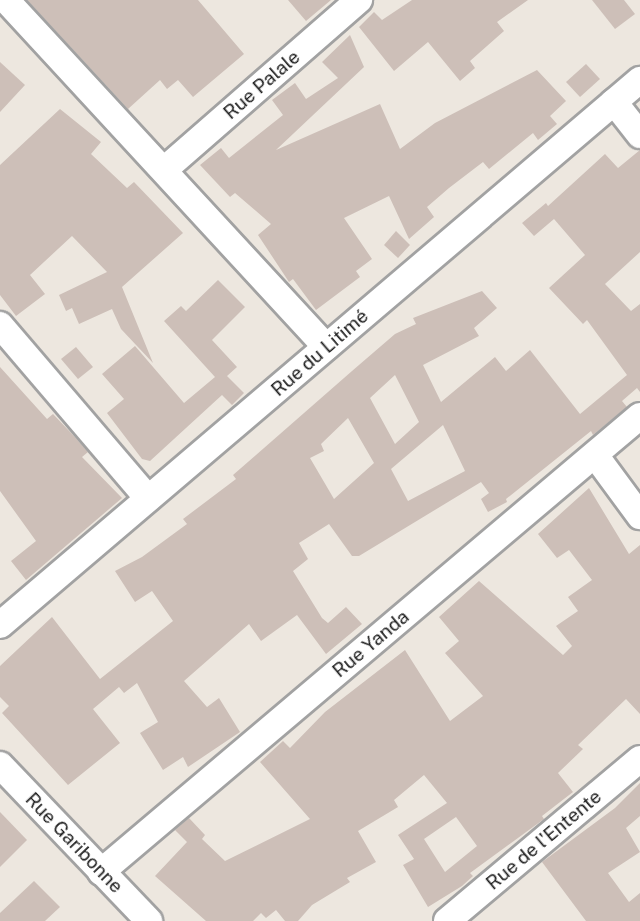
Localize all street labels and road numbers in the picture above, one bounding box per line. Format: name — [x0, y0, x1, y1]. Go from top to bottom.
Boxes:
street label: Rue Palale — [219, 46, 305, 124]
street label: Rue du Litimé — [267, 305, 373, 401]
street label: Rue Yanda — [328, 605, 414, 683]
street label: Rue de l'Entente — [482, 785, 606, 895]
street label: Rue Garibonne — [20, 788, 128, 898]

